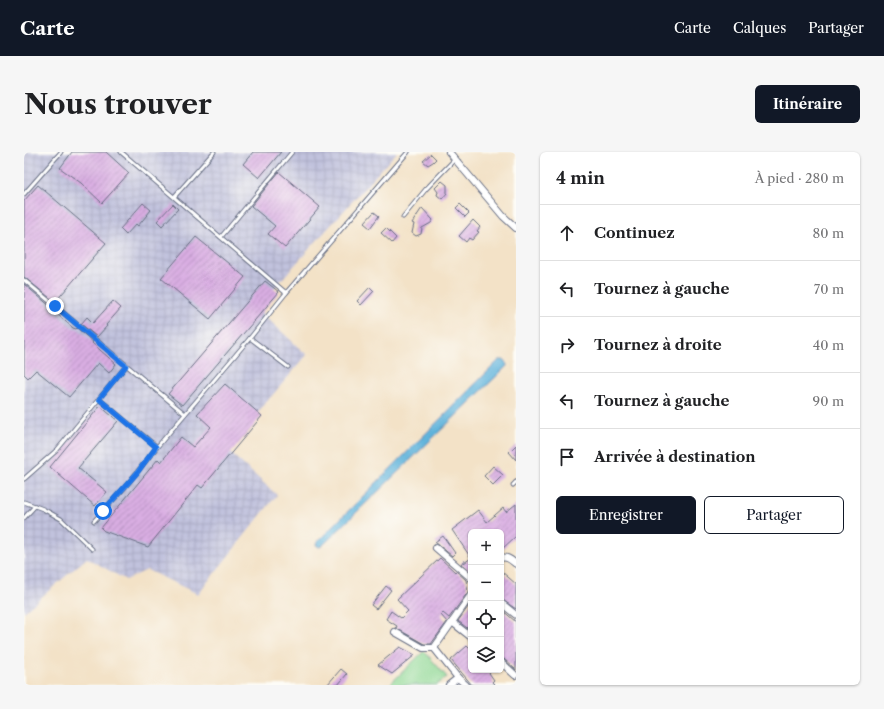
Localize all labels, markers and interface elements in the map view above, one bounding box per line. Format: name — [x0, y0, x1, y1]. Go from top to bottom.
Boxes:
text: Carte — [20, 17, 75, 40]
text: Carte — [674, 19, 711, 37]
text: Calques — [733, 19, 786, 37]
text: Partager — [808, 19, 864, 37]
button: Itinéraire — [755, 85, 860, 123]
text: Nous trouver — [24, 87, 212, 121]
text: 4 min — [556, 168, 605, 188]
text: À pied · 280 m — [755, 170, 844, 186]
icon: ahead — [556, 222, 578, 244]
text: Continuez — [594, 223, 675, 242]
text: 80 m — [812, 225, 844, 241]
icon: left — [556, 278, 578, 300]
text: Tournez à gauche — [594, 279, 730, 298]
text: 70 m — [814, 281, 844, 297]
route end — [46, 297, 64, 315]
icon: right — [556, 334, 578, 356]
text: Tournez à droite — [594, 335, 722, 354]
text: 40 m — [813, 337, 844, 353]
icon: left — [556, 390, 578, 412]
text: Tournez à gauche — [594, 391, 730, 410]
text: 90 m — [813, 393, 844, 409]
icon: arrive — [556, 446, 578, 468]
text: Arrivée à destination — [594, 447, 756, 466]
button: Enregistrer — [556, 496, 696, 534]
button: Partager — [704, 496, 844, 534]
route start — [94, 502, 112, 520]
map controls — [468, 529, 504, 673]
button: + — [468, 529, 504, 565]
button: − — [468, 565, 504, 601]
button: locate — [468, 601, 504, 637]
button: layers — [468, 637, 504, 673]

